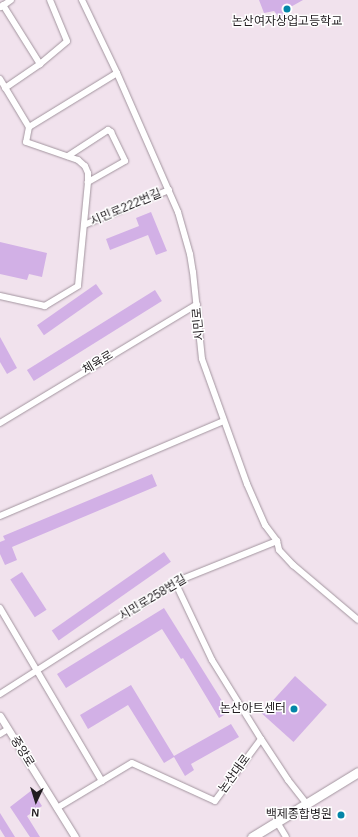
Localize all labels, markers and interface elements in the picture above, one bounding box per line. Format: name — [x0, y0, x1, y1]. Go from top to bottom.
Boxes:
marker: 논산여자상업고등학교 — [282, 4, 292, 14]
place label: 논산여자상업고등학교 — [232, 15, 342, 29]
street label: 시민로222번길 — [89, 187, 163, 229]
street label: 시민로 — [190, 307, 208, 341]
street label: 체육로 — [80, 348, 116, 378]
street label: 시민로258번길 — [117, 572, 189, 624]
place label: 논산아트센터 — [220, 702, 286, 716]
marker: 논산아트센터 — [289, 704, 299, 714]
street label: 중앙로 — [7, 734, 37, 770]
street label: 논산대로 — [216, 752, 254, 796]
north arrow — [16, 781, 56, 821]
text: N — [31, 807, 40, 819]
place label: 백제종합병원 — [266, 808, 332, 822]
marker: 백제종합병원 — [335, 809, 347, 821]

